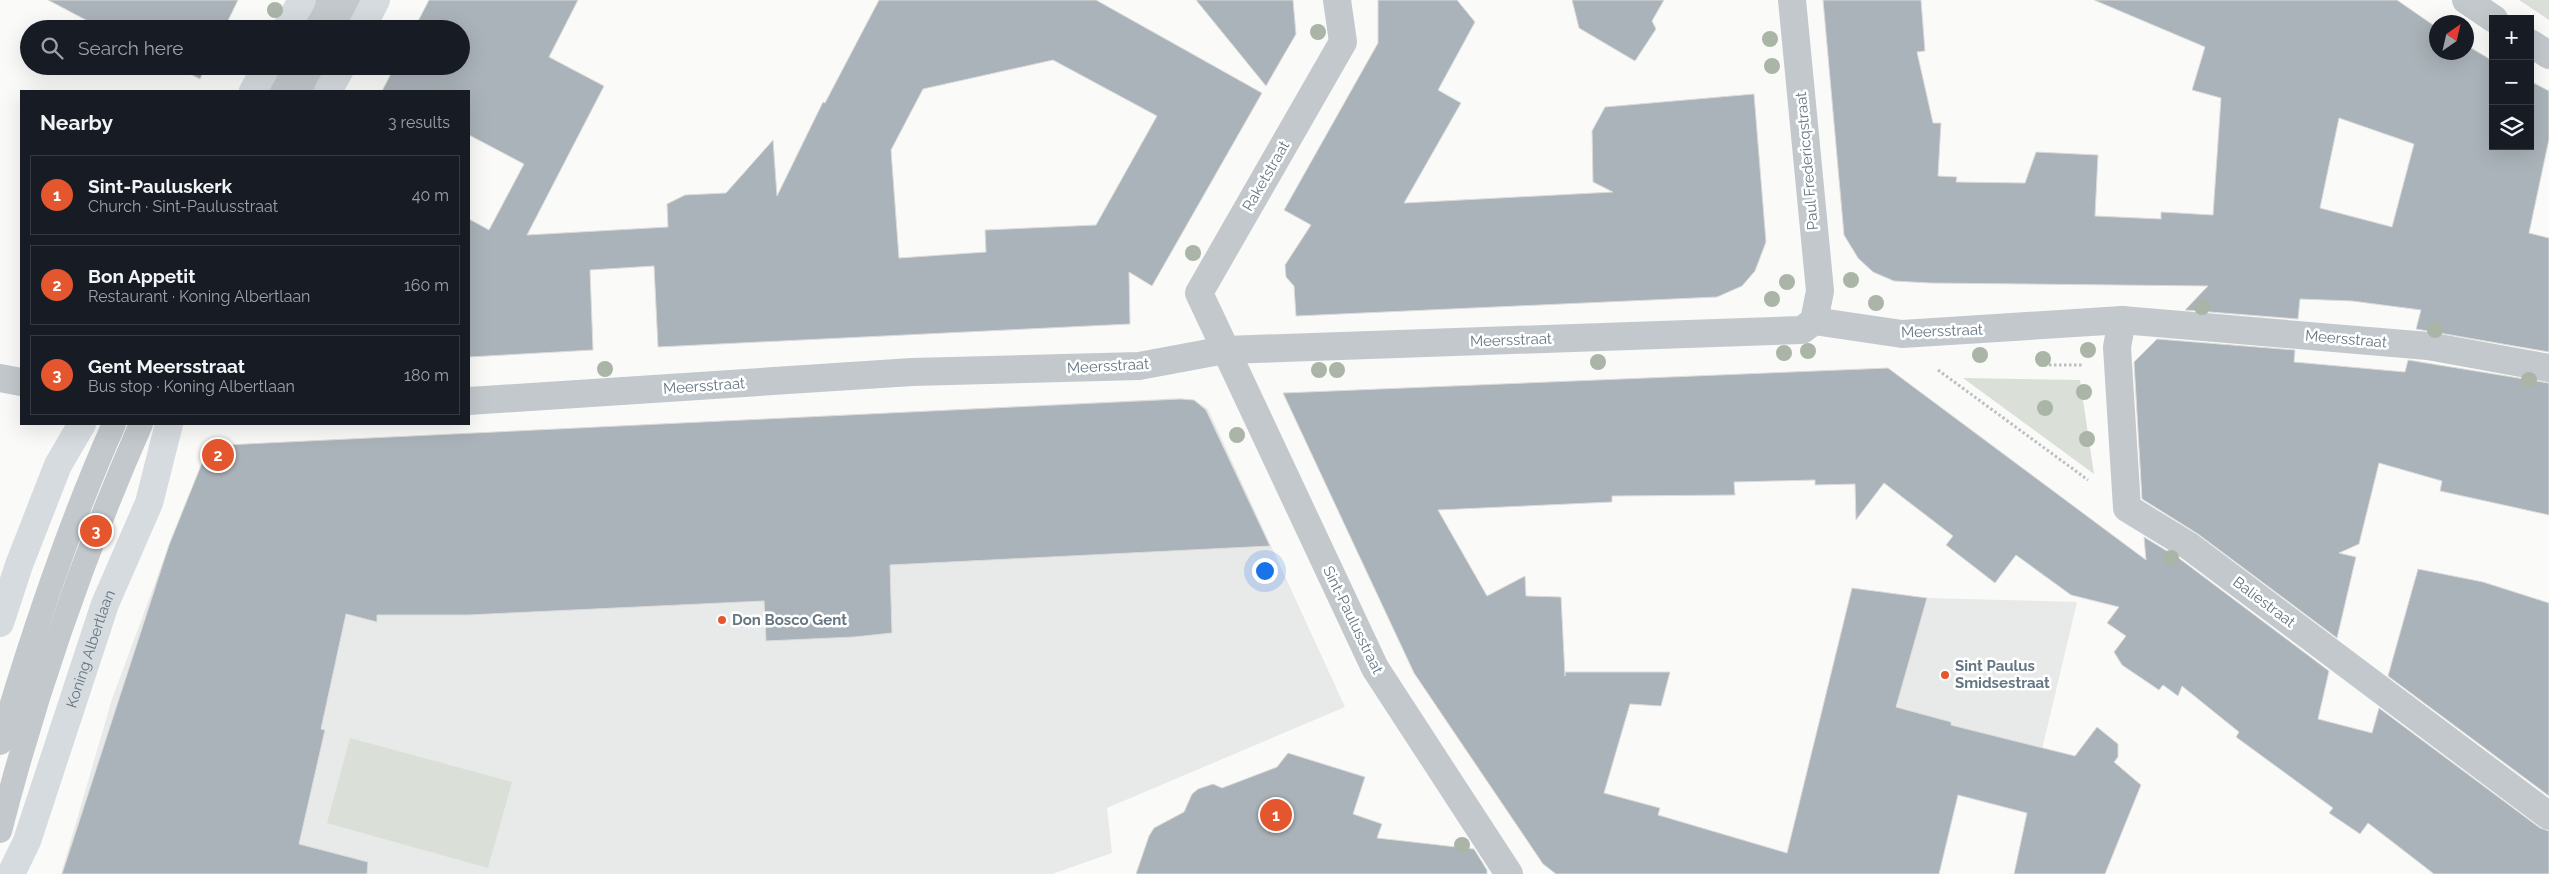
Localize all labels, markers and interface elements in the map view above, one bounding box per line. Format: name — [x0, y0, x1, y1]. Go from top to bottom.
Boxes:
north arrow — [2429, 15, 2474, 60]
map controls — [2489, 15, 2534, 150]
button: + — [2489, 15, 2534, 60]
search box — [20, 20, 470, 75]
icon: search — [38, 34, 66, 62]
text: Search here — [78, 37, 184, 59]
button: − — [2489, 60, 2534, 105]
street label: Paul Fredericqstraat — [1792, 91, 1822, 231]
button: layers — [2489, 105, 2534, 150]
text: Nearby — [40, 110, 113, 135]
text: 3 results — [388, 113, 450, 132]
street label: Raketstraat — [1239, 138, 1293, 214]
text: Sint-Pauluskerk — [88, 175, 232, 197]
text: 1 — [53, 186, 61, 205]
text: 40 m — [412, 186, 449, 205]
text: Church · Sint-Paulusstraat — [88, 197, 278, 216]
text: Bon Appetit — [88, 265, 195, 287]
text: 2 — [52, 276, 62, 295]
text: 160 m — [404, 276, 449, 295]
text: Restaurant · Koning Albertlaan — [88, 287, 310, 306]
street label: Meersstraat — [1901, 321, 1983, 341]
street label: Meersstraat — [2304, 326, 2388, 352]
street label: Meersstraat — [1470, 330, 1552, 350]
text: Gent Meersstraat — [88, 355, 245, 377]
street label: Meersstraat — [1067, 355, 1149, 377]
text: 3 — [53, 366, 61, 385]
text: 180 m — [404, 366, 449, 385]
street label: Meersstraat — [662, 374, 746, 398]
text: Bus stop · Koning Albertlaan — [88, 377, 295, 396]
pin: 2 — [202, 436, 234, 474]
pin: 3 — [80, 512, 112, 550]
your location — [1252, 558, 1278, 584]
street label: Sint-Paulusstraat — [1319, 563, 1387, 677]
street label: Baliestraat — [2229, 573, 2299, 631]
street label: Koning Albertlaan — [62, 587, 119, 710]
place label: Don Bosco Gent — [732, 611, 847, 629]
marker: Don Bosco Gent — [716, 614, 728, 626]
place label: Sint Paulus Smidsestraat — [1955, 657, 2050, 692]
marker: Sint Paulus Smidsestraat — [1939, 669, 1951, 681]
pin: 1 — [1260, 796, 1292, 834]

